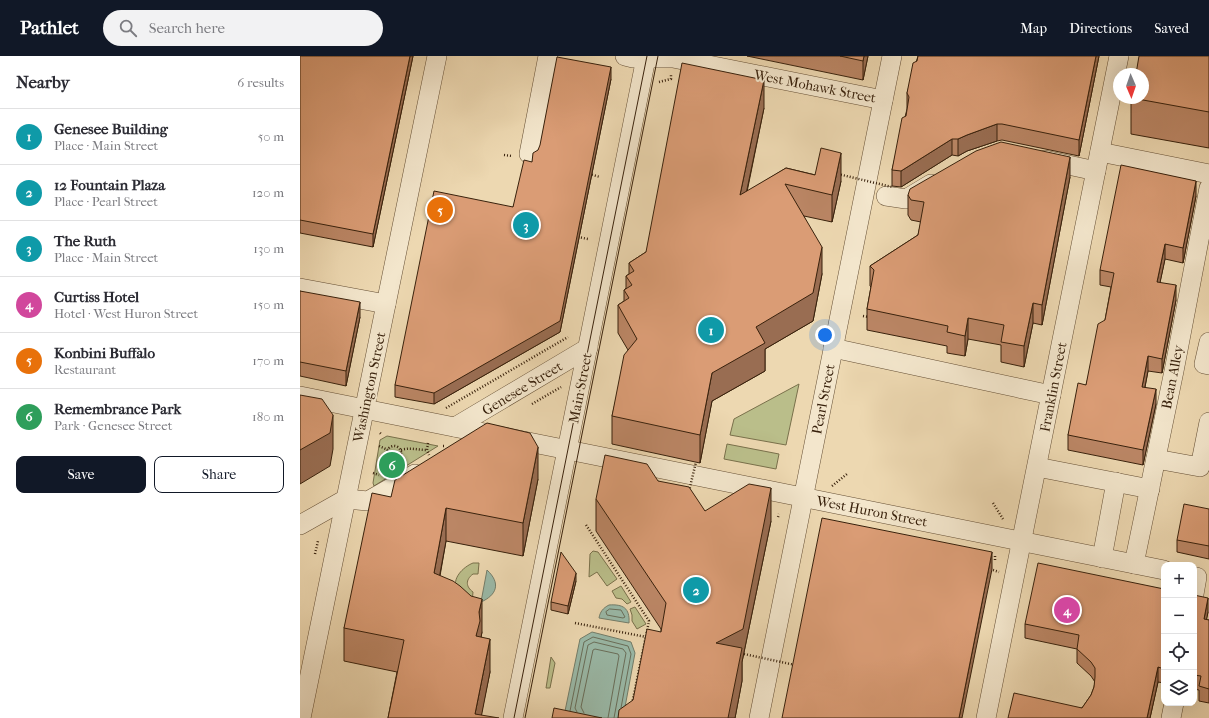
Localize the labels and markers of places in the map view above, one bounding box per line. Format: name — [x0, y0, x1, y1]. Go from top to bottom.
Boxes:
pin: 5 — [427, 195, 453, 225]
pin: 3 — [513, 210, 539, 240]
pin: 1 — [698, 315, 724, 345]
pin: 6 — [379, 450, 405, 480]
pin: 2 — [683, 575, 709, 605]
pin: 4 — [1054, 595, 1080, 625]

